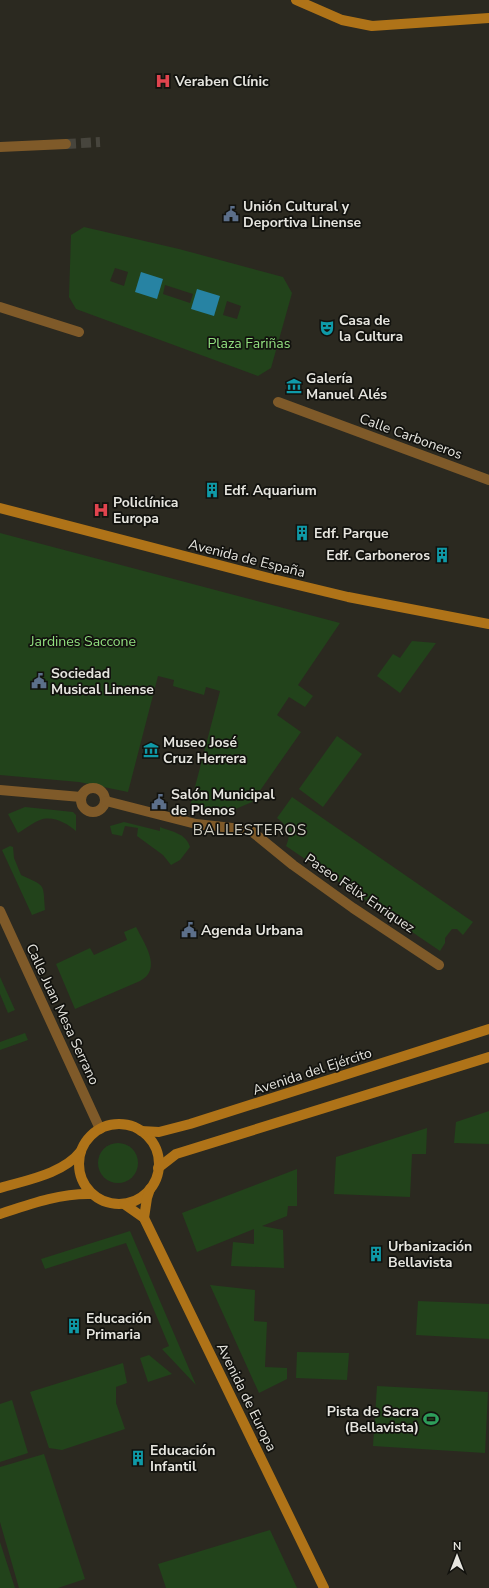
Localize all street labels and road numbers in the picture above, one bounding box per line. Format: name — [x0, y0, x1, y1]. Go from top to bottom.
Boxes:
street label: Calle Carboneros — [357, 409, 465, 464]
street label: Avenida de España — [186, 535, 307, 582]
street label: Paseo Félix Enriquez — [301, 849, 419, 938]
street label: Calle Juan Mesa Serrano — [21, 941, 104, 1088]
street label: Avenida del Ejército — [250, 1043, 374, 1100]
street label: Avenida de Europa — [212, 1340, 281, 1455]

